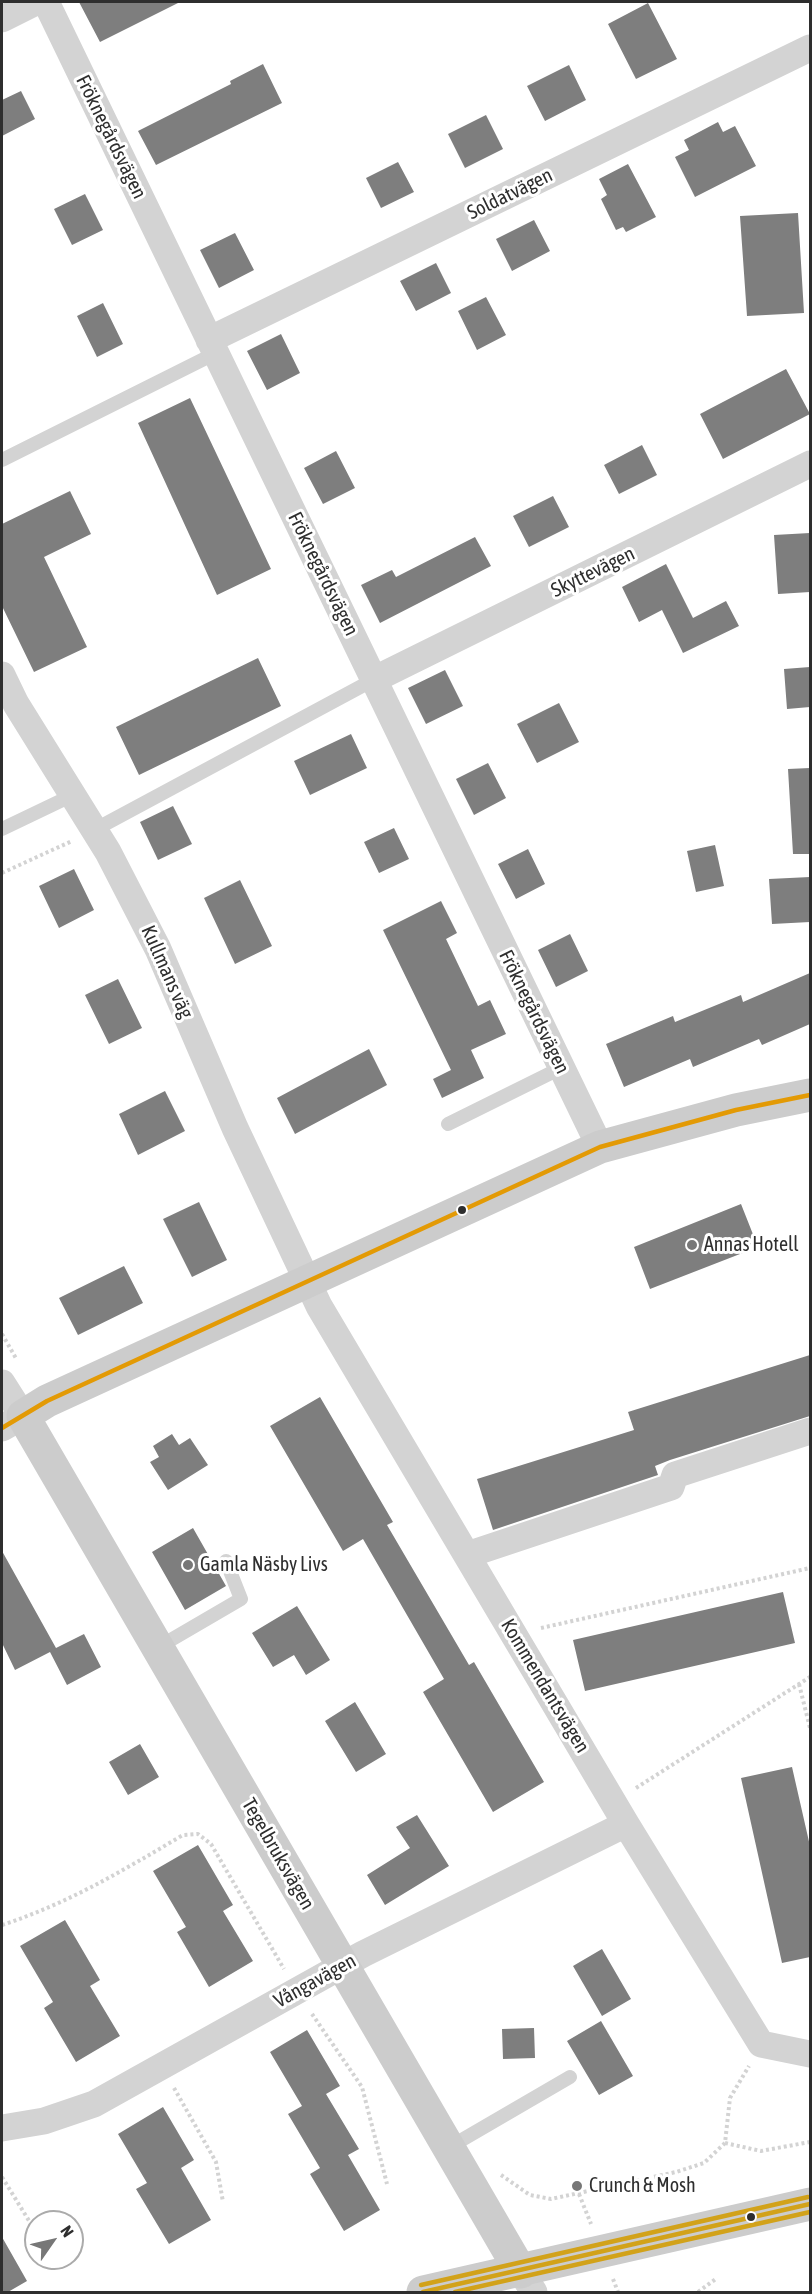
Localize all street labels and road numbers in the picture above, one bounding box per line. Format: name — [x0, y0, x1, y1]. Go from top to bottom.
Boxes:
street label: Fröknegårdsvägen — [71, 71, 151, 203]
street label: Soldatvägen — [464, 163, 556, 225]
street label: Fröknegårdsvägen — [283, 508, 363, 640]
street label: Skyttevägen — [547, 541, 639, 603]
street label: Kullmans väg — [136, 922, 198, 1022]
street label: Fröknegårdsvägen — [494, 946, 574, 1078]
street label: Kommendantsvägen — [496, 1615, 594, 1757]
street label: Tegelbruksvägen — [236, 1794, 320, 1914]
street label: Vångavägen — [270, 1949, 360, 2013]

